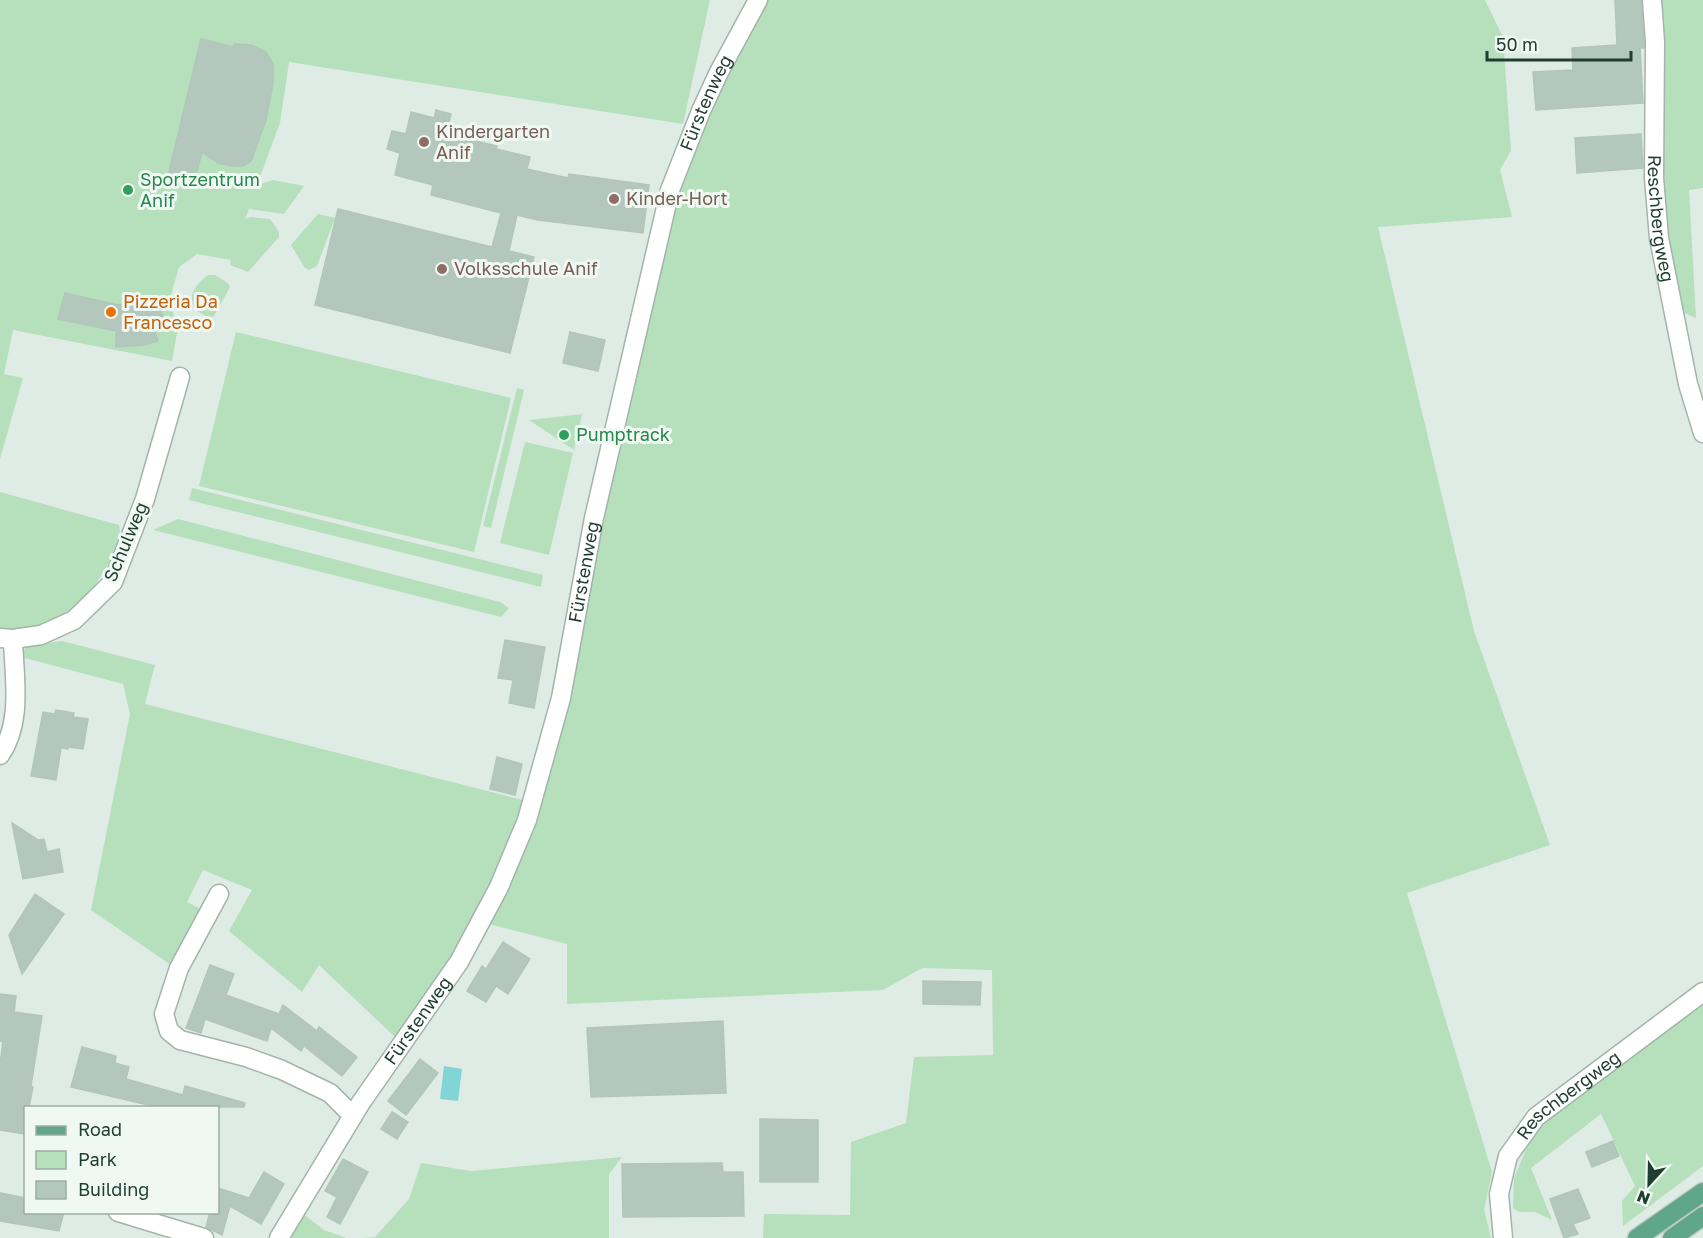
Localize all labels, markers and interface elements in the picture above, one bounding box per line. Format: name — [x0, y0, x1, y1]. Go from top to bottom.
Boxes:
scale bar — [1487, 24, 1631, 62]
text: 50 m — [1496, 33, 1538, 55]
street label: Fürstenweg — [675, 51, 736, 154]
place label: Kindergarten Anif — [436, 120, 550, 163]
marker: Kindergarten Anif — [417, 135, 431, 149]
street label: Reschbergweg — [1644, 155, 1680, 284]
place label: Sportzentrum Anif — [140, 168, 260, 211]
marker: Sportzentrum Anif — [121, 183, 135, 197]
place label: Kinder-Hort — [626, 187, 728, 209]
marker: Kinder-Hort — [607, 192, 621, 206]
place label: Volksschule Anif — [454, 257, 598, 279]
marker: Volksschule Anif — [435, 262, 449, 276]
place label: Pizzeria Da Francesco — [123, 290, 218, 333]
marker: Pizzeria Da Francesco — [104, 305, 118, 319]
place label: Pumptrack — [576, 423, 670, 445]
marker: Pumptrack — [557, 428, 571, 442]
street label: Schulweg — [98, 498, 152, 585]
street label: Fürstenweg — [563, 519, 603, 624]
street label: Fürstenweg — [379, 972, 456, 1069]
street label: Reschbergweg — [1511, 1046, 1624, 1143]
legend — [24, 1106, 219, 1214]
text: Road — [78, 1118, 122, 1140]
text: Park — [78, 1148, 117, 1170]
north arrow — [1619, 1154, 1679, 1214]
text: Building — [78, 1178, 149, 1200]
text: N — [1634, 1186, 1653, 1209]

